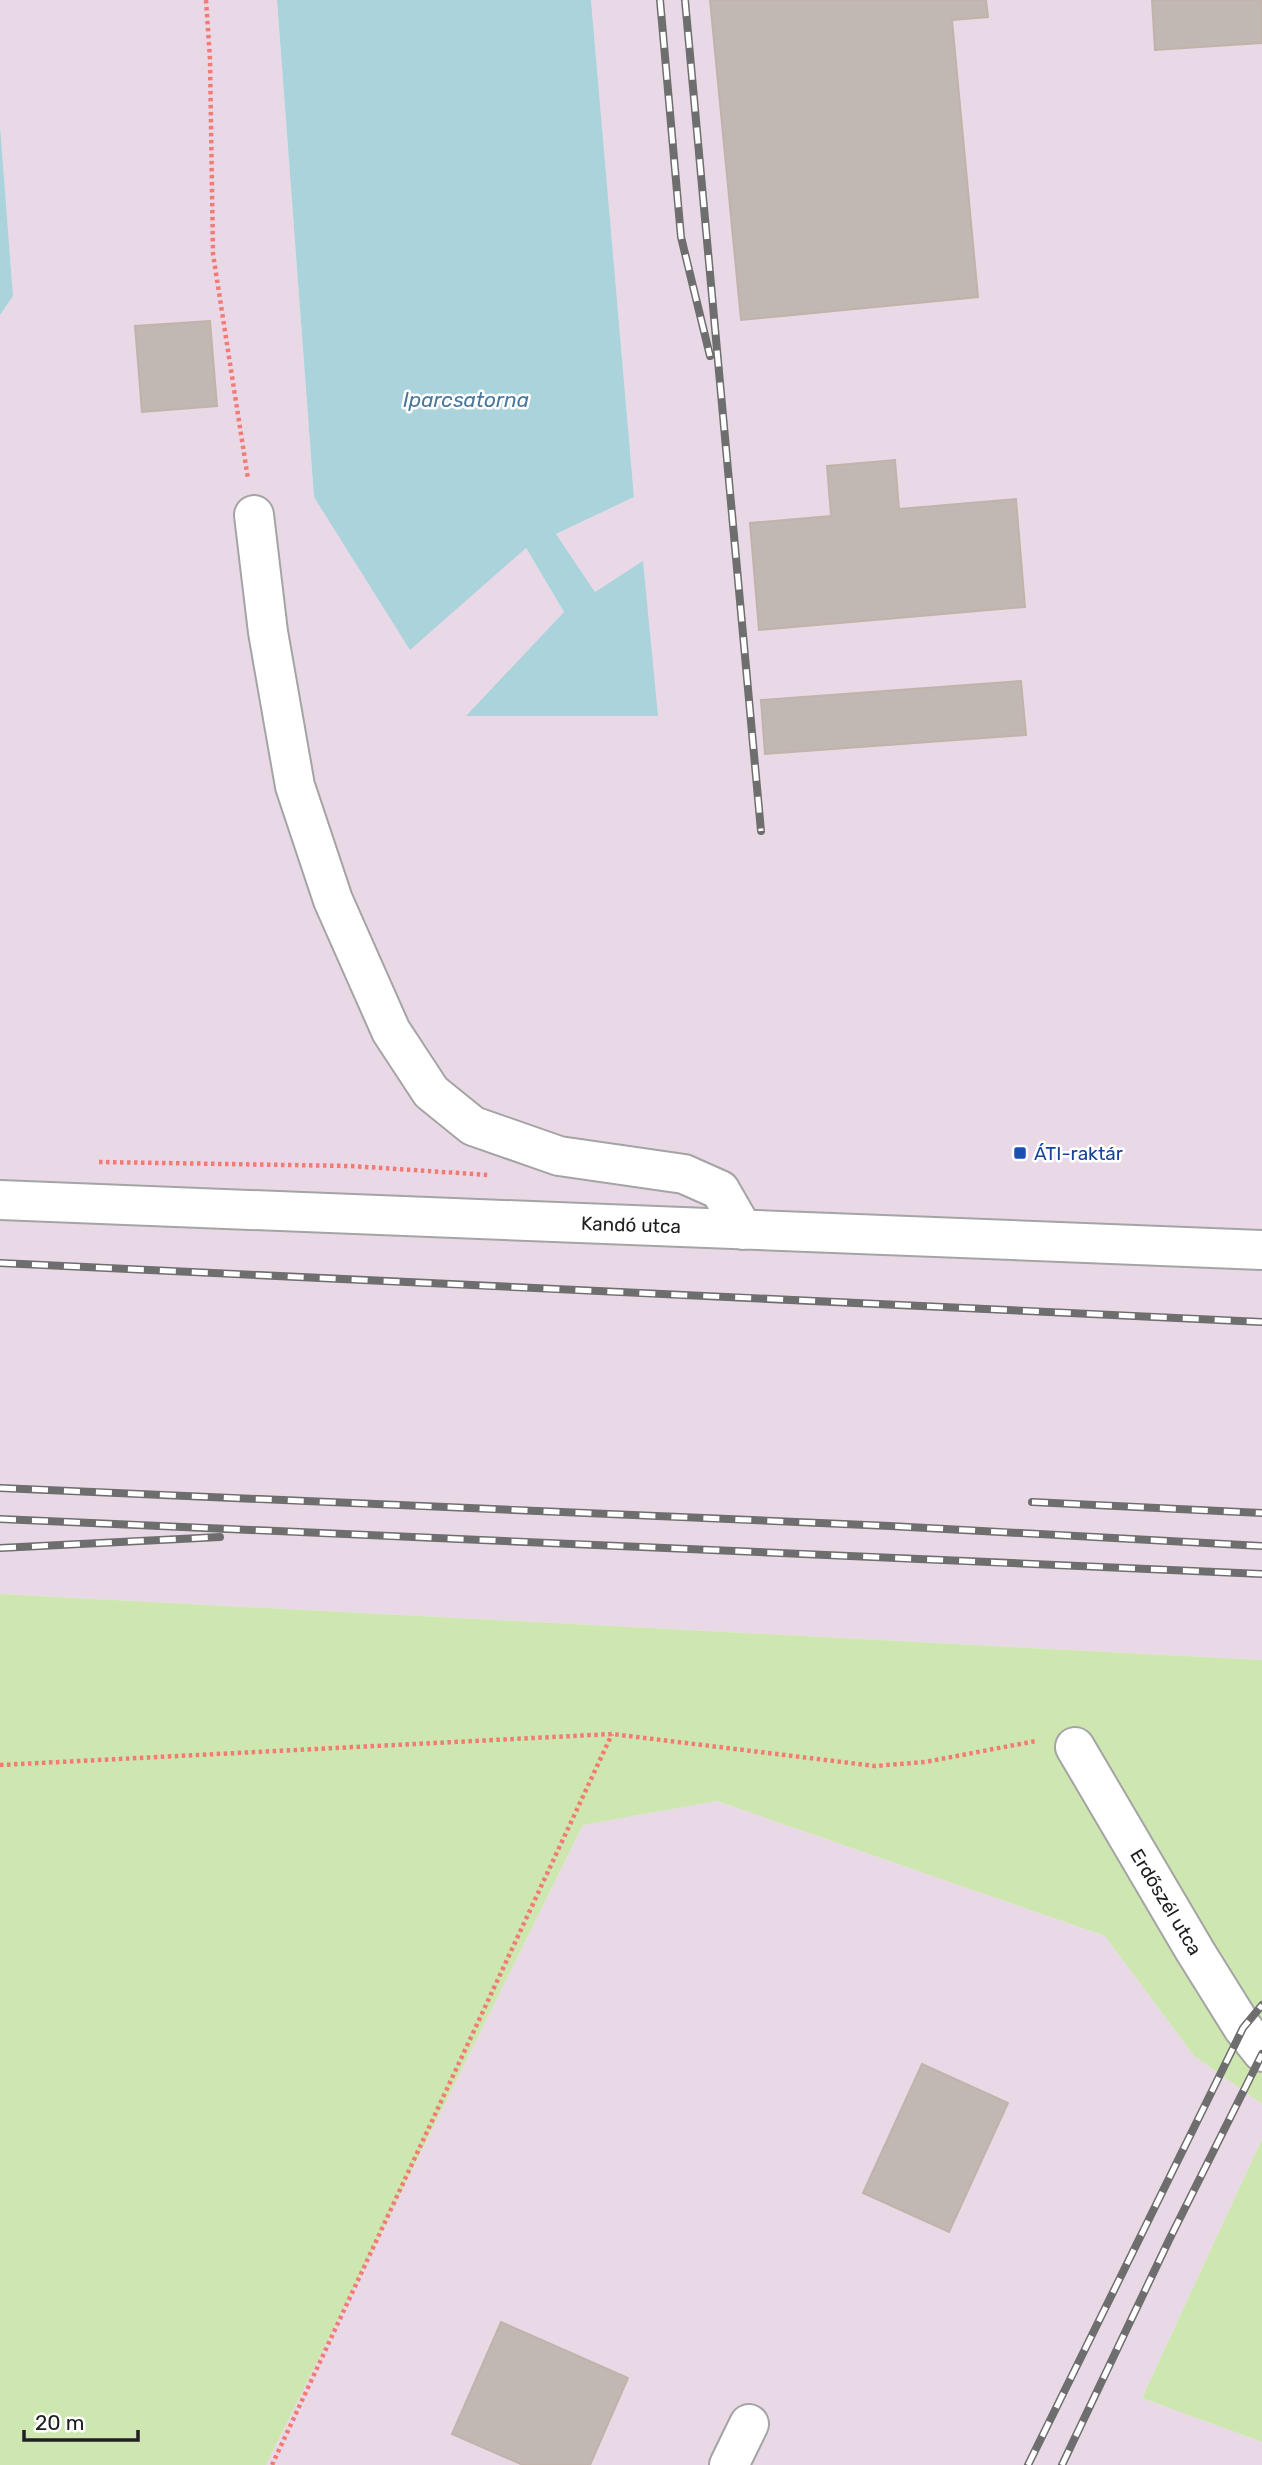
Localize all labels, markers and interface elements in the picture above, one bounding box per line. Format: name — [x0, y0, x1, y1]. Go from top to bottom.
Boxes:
water label: Iparcsatorna — [403, 387, 529, 412]
place label: ÁTI-raktár — [1034, 1142, 1124, 1165]
marker: ÁTI-raktár — [1012, 1145, 1028, 1161]
street label: Kandó utca — [581, 1212, 681, 1238]
street label: Erdőszél utca — [1125, 1845, 1207, 1959]
scale bar — [24, 2398, 138, 2442]
text: 20 m — [35, 2410, 84, 2435]

